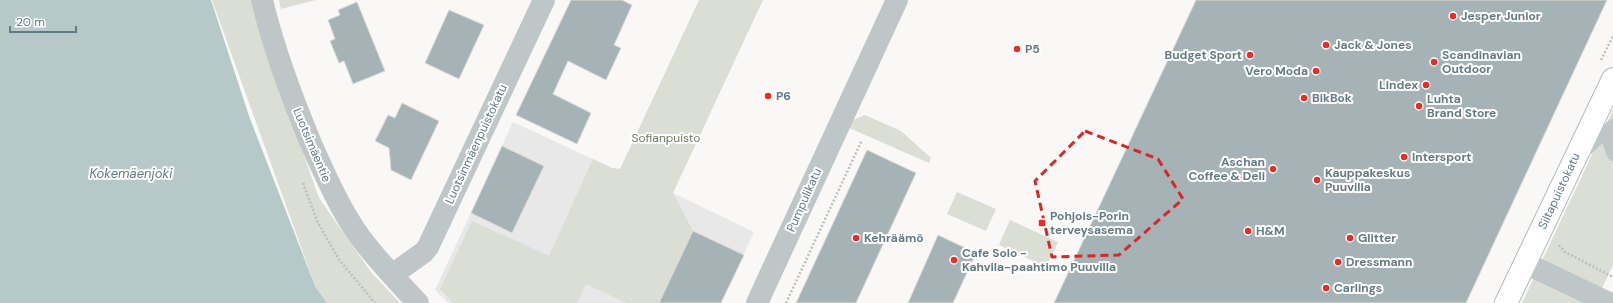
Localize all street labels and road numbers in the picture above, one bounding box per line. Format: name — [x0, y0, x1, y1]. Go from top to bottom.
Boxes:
street label: Luotsinmäenpuistokatu — [441, 82, 511, 206]
street label: Luotsimäentie — [289, 106, 335, 185]
street label: Siltapuistokatu — [1534, 150, 1584, 232]
street label: Pumpulikatu — [783, 165, 825, 235]

